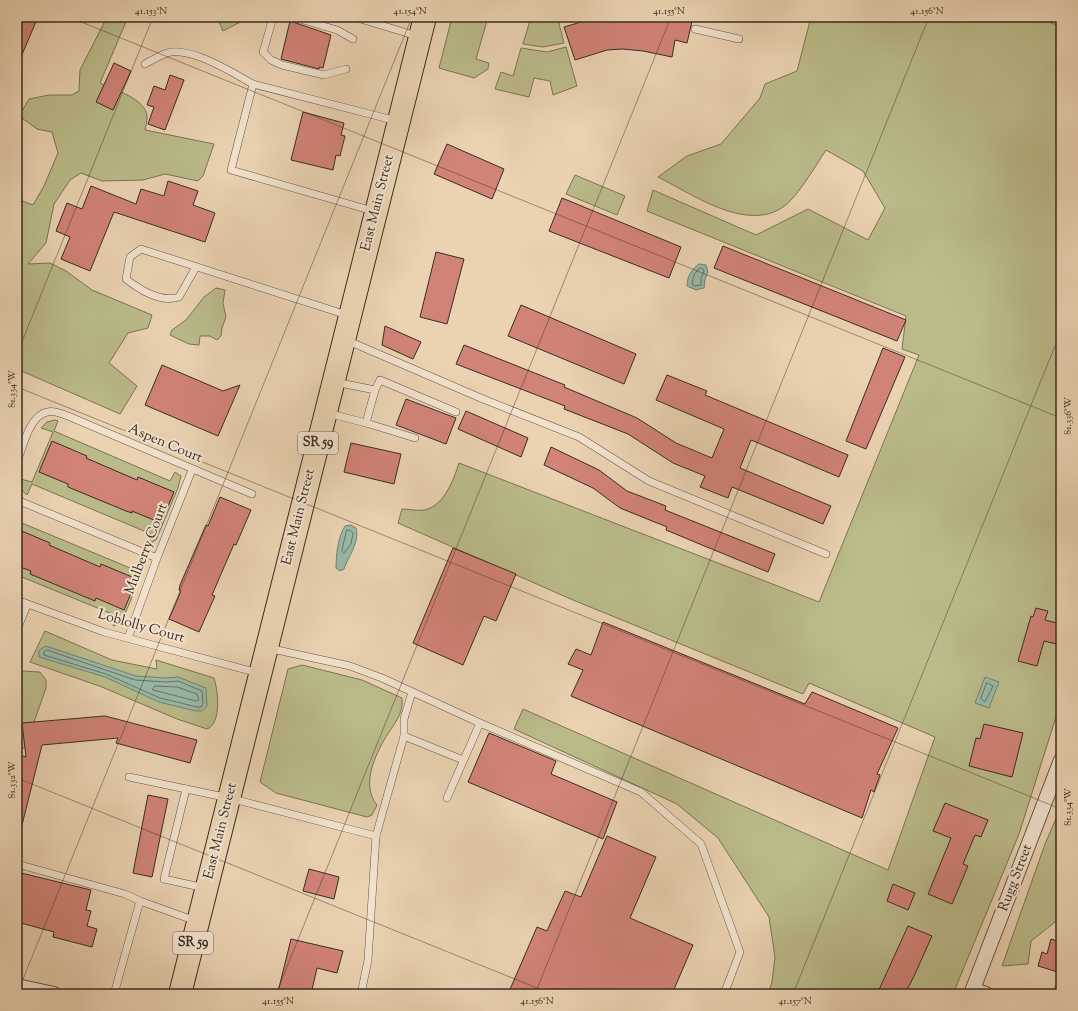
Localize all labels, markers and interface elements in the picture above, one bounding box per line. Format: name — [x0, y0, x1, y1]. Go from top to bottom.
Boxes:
text: 41.153°N — [135, 4, 167, 19]
text: 41.154°N — [393, 4, 427, 19]
text: 41.155°N — [653, 4, 685, 19]
text: 41.156°N — [910, 4, 944, 19]
street label: East Main Street — [356, 152, 400, 253]
text: 81.334°W — [5, 370, 20, 408]
text: 81.336°W — [1061, 397, 1076, 435]
street label: Aspen Court — [125, 419, 205, 469]
road number: SR 59 — [298, 432, 338, 454]
street label: East Main Street — [277, 466, 321, 567]
street label: Mulberry Court — [120, 500, 174, 597]
street label: Loblolly Court — [95, 605, 187, 649]
text: 81.332°W — [5, 761, 20, 799]
street label: East Main Street — [199, 780, 243, 881]
text: 81.334°W — [1061, 788, 1076, 826]
street label: Rugg Street — [994, 841, 1038, 914]
road number: SR 59 — [173, 932, 213, 954]
text: 41.155°N — [262, 994, 294, 1009]
text: 41.156°N — [520, 994, 554, 1009]
text: 41.157°N — [778, 994, 812, 1009]

